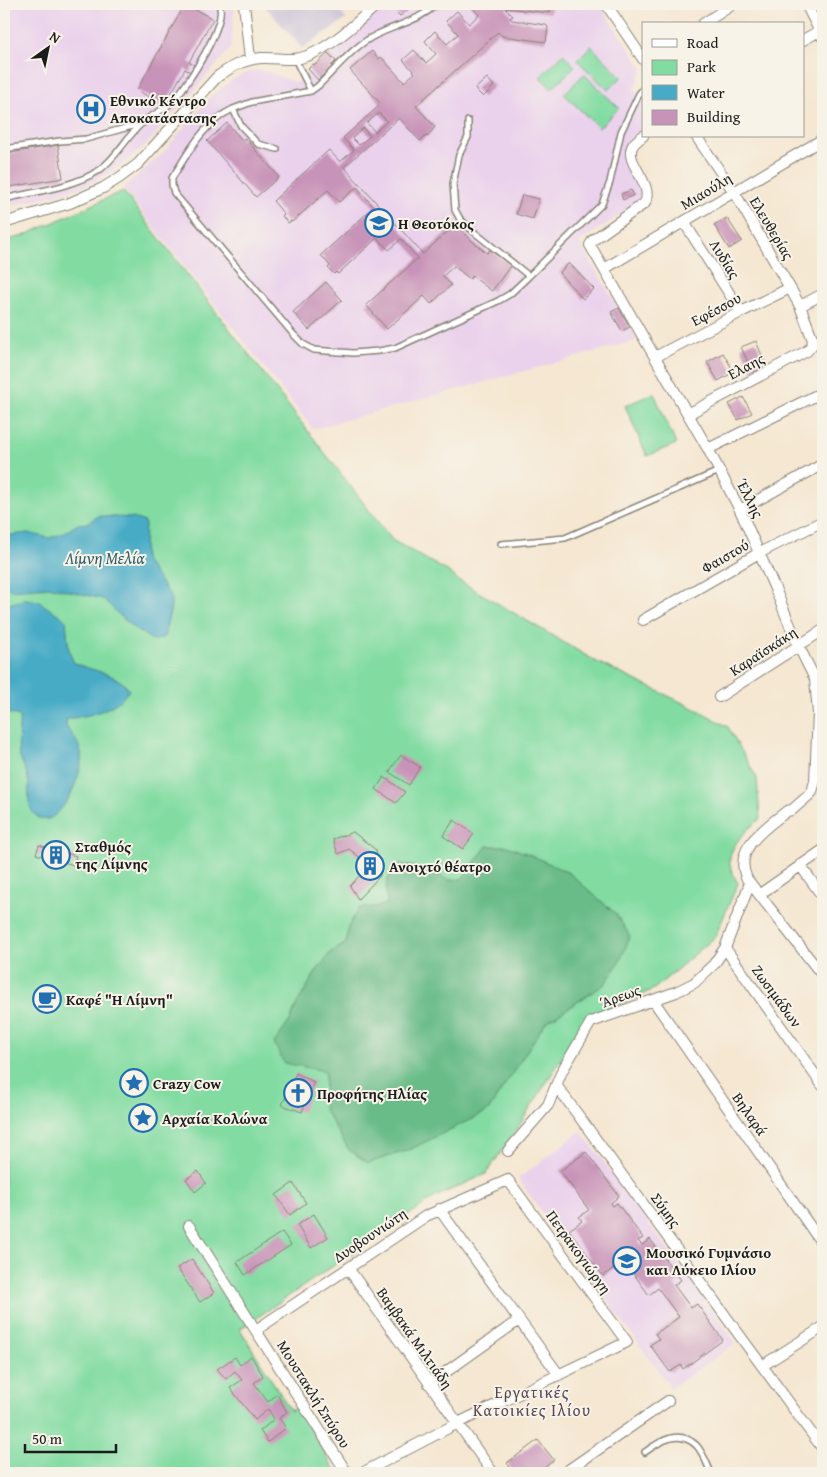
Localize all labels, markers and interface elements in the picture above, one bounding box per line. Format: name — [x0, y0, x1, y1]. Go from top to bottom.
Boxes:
north arrow — [22, 22, 72, 72]
legend — [642, 22, 804, 138]
text: N — [46, 26, 65, 48]
text: Road — [687, 32, 718, 53]
text: Park — [687, 56, 716, 77]
text: Water — [687, 82, 725, 103]
place label: Εθνικό Κέντρο Αποκατάστασης — [110, 90, 216, 128]
hospital icon: Εθνικό Κέντρο Αποκατάστασης — [76, 94, 106, 124]
text: Building — [687, 106, 741, 127]
street label: Μιαούλη — [676, 167, 736, 215]
street label: Ελευθερίας — [745, 193, 799, 264]
school or university icon: Η Θεοτόκος — [364, 208, 394, 238]
place label: Η Θεοτόκος — [398, 213, 474, 234]
street label: Λυδίας — [705, 235, 746, 283]
street label: Εφέσσου — [687, 287, 745, 331]
street label: Ελαης — [724, 347, 768, 384]
street label: Έλλης — [731, 475, 769, 522]
street label: Φαιστού — [697, 534, 753, 578]
water label: Λίμνη Μελία — [64, 546, 145, 570]
street label: Καραϊσκάκη — [725, 621, 801, 681]
place label: Σταθμός της Λίμνης — [75, 836, 148, 874]
building icon: Σταθμός της Λίμνης — [41, 840, 71, 870]
building icon: Ανοιχτό θέατρο — [355, 851, 385, 881]
place label: Ανοιχτό θέατρο — [389, 856, 491, 877]
street label: Ζωσιμάδων — [747, 960, 807, 1032]
street label: Άρεως — [597, 979, 644, 1013]
cafe icon: Καφέ "Η Λίμνη" — [32, 984, 62, 1014]
place label: Καφέ "Η Λίμνη" — [66, 989, 173, 1010]
place icon: Crazy Cow — [119, 1068, 149, 1098]
place label: Crazy Cow — [153, 1073, 221, 1094]
church icon: Προφήτης Ηλίας — [283, 1078, 313, 1108]
place label: Προφήτης Ηλίας — [317, 1083, 427, 1104]
street label: Βηλαρά — [728, 1088, 772, 1140]
place icon: Αρχαία Κολώνα — [128, 1103, 158, 1133]
place label: Αρχαία Κολώνα — [162, 1108, 268, 1129]
street label: Σύμης — [646, 1188, 686, 1232]
street label: Δυοβουνιώτη — [329, 1203, 411, 1267]
street label: Πετρακογιώργη — [542, 1206, 616, 1298]
place label: Μουσικό Γυμνάσιο και Λύκειο Ιλίου — [646, 1242, 771, 1280]
school or university icon: Μουσικό Γυμνάσιο και Λύκειο Ιλίου — [612, 1246, 642, 1276]
street label: Βαμβακά Μιλτιάδη — [372, 1283, 458, 1393]
street label: Μουστακλή Σπύρου — [272, 1336, 356, 1452]
district label: Εργατικές Κατοικίες Ιλίου — [473, 1380, 591, 1422]
scale bar — [25, 1422, 116, 1454]
text: 50 m — [32, 1428, 63, 1449]

